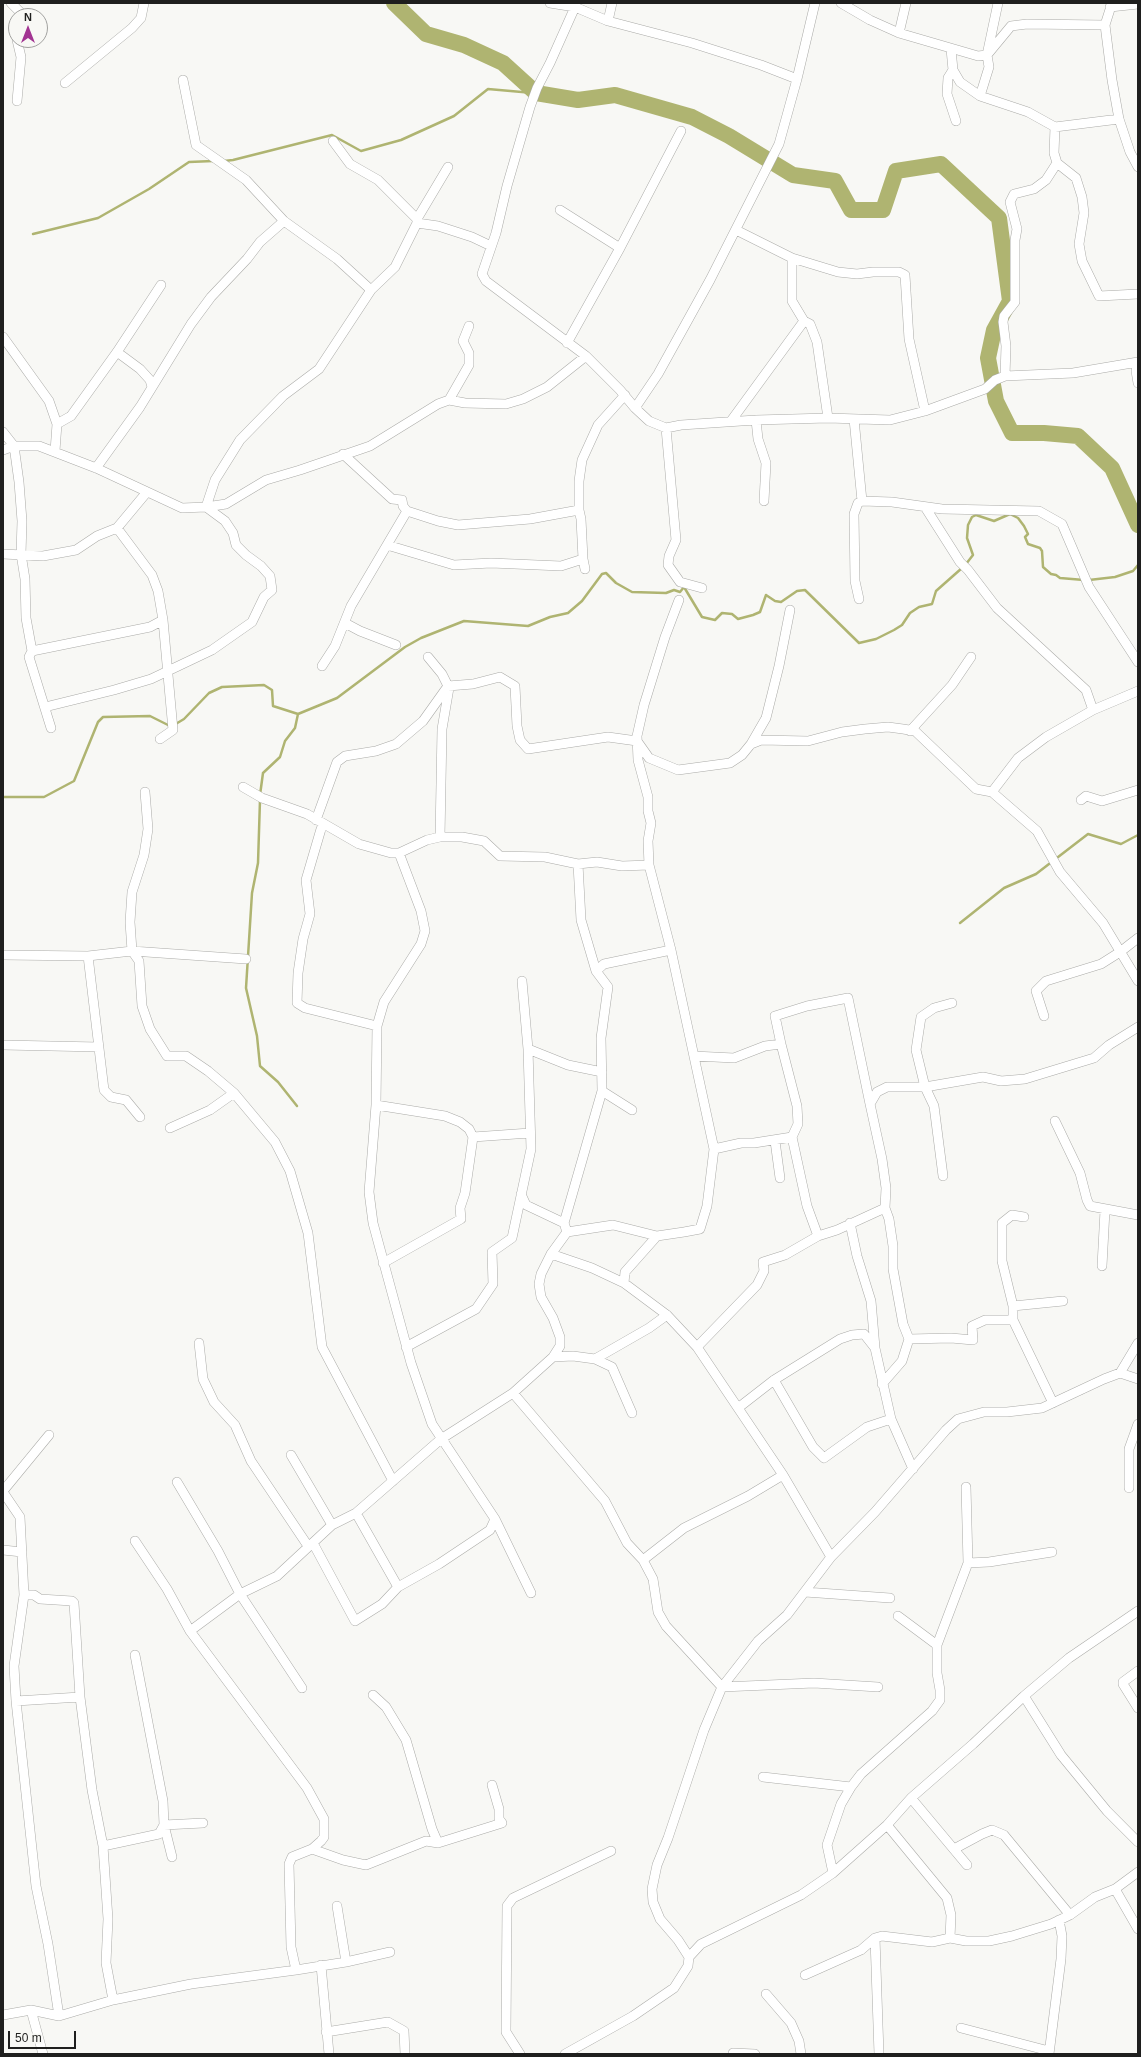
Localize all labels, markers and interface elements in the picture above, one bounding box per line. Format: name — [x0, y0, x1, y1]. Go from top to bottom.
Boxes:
north arrow — [8, 8, 48, 48]
text: N — [24, 11, 32, 23]
scale bar — [10, 2023, 78, 2049]
text: 50 m — [15, 2031, 42, 2045]

